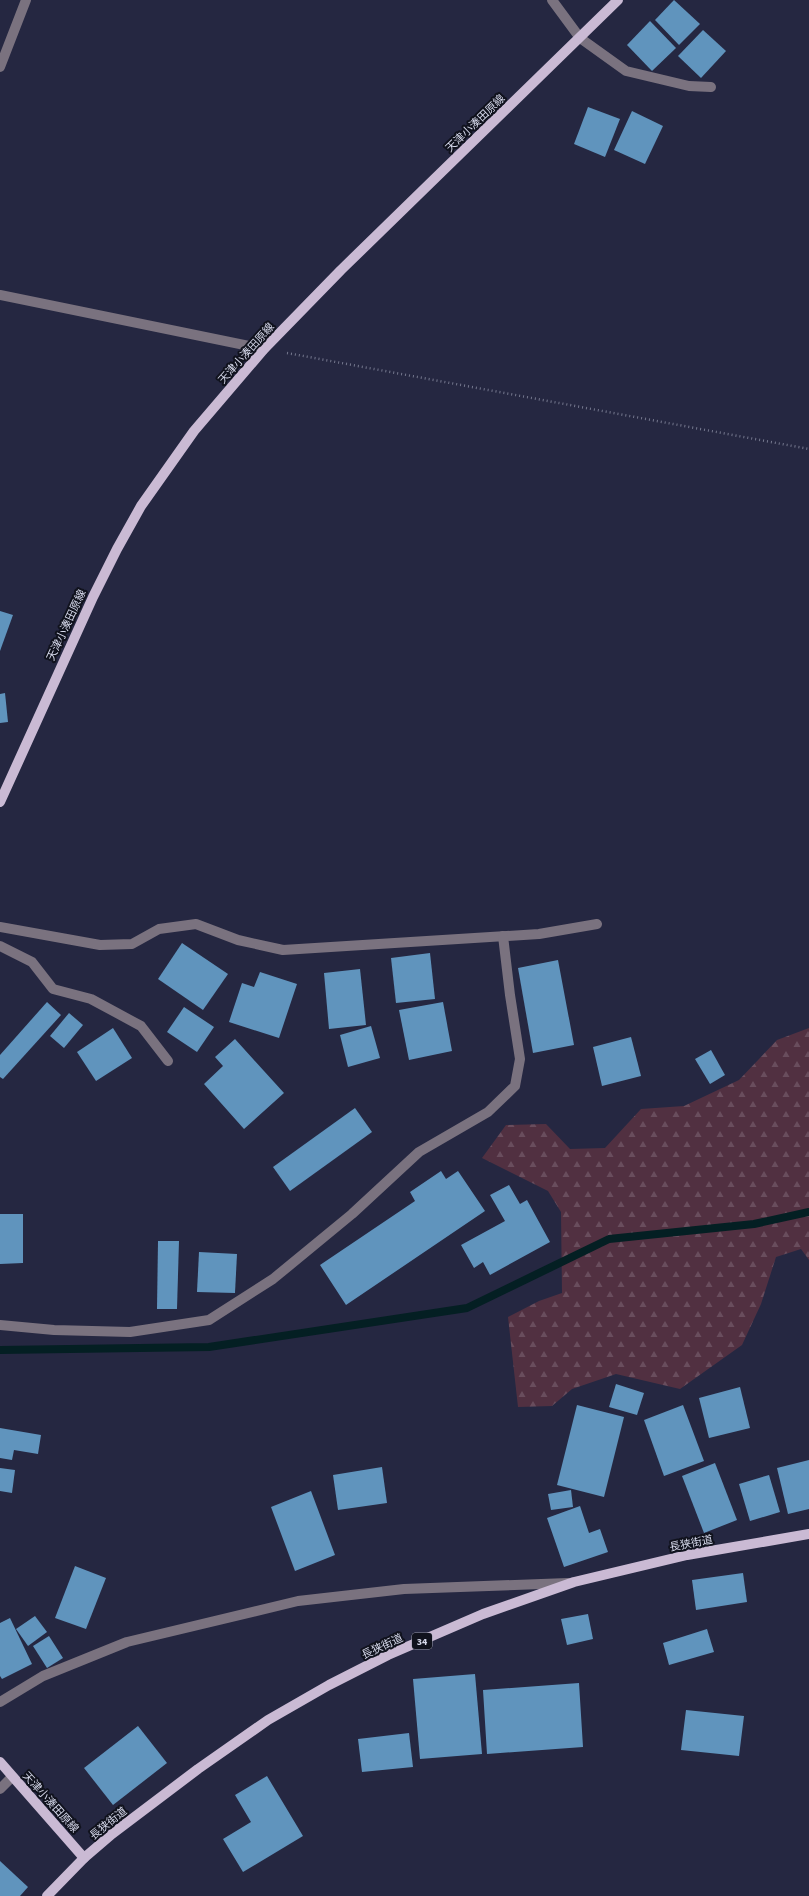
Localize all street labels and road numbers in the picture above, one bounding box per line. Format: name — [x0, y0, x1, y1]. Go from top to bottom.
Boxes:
street label: 天津小湊田原線 — [442, 91, 508, 155]
street label: 天津小湊田原線 — [215, 320, 278, 387]
street label: 天津小湊田原線 — [43, 587, 90, 663]
street label: 長狭街道 — [668, 1532, 714, 1555]
street label: 長狭街道 — [359, 1630, 405, 1663]
road number: 34 — [412, 1633, 432, 1649]
street label: 天津小湊田原線 — [19, 1769, 82, 1836]
street label: 長狭街道 — [86, 1804, 130, 1843]

